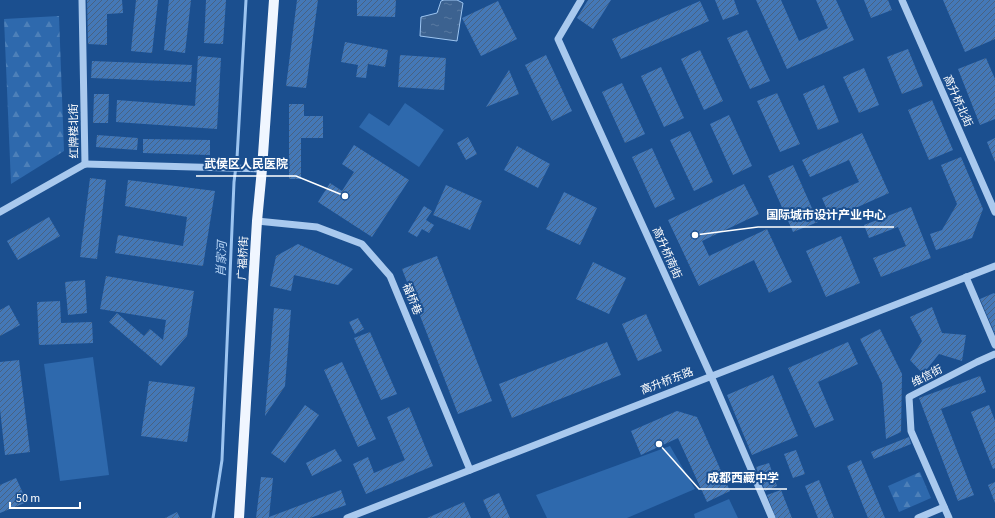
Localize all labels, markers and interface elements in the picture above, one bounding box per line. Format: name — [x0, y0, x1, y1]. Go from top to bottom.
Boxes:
street label: 高升桥北街 — [940, 73, 976, 129]
street label: 红牌楼北街 — [66, 103, 82, 159]
callout: 武侯区人民医院 — [196, 152, 296, 176]
text: 武侯区人民医院 — [204, 156, 288, 173]
callout: 国际城市设计产业中心 — [758, 203, 894, 227]
text: 国际城市设计产业中心 — [766, 207, 886, 224]
street label: 高升桥南街 — [649, 225, 685, 281]
street label: 广福桥街 — [234, 236, 252, 280]
water label: 肖家河 — [213, 239, 231, 277]
street label: 福桥巷 — [399, 281, 425, 317]
street label: 维信街 — [909, 362, 945, 390]
street label: 高升桥东路 — [639, 364, 695, 398]
callout: 成都西藏中学 — [699, 465, 787, 489]
text: 成都西藏中学 — [707, 470, 779, 487]
scale bar — [10, 484, 80, 510]
text: 50 m — [16, 490, 40, 507]

